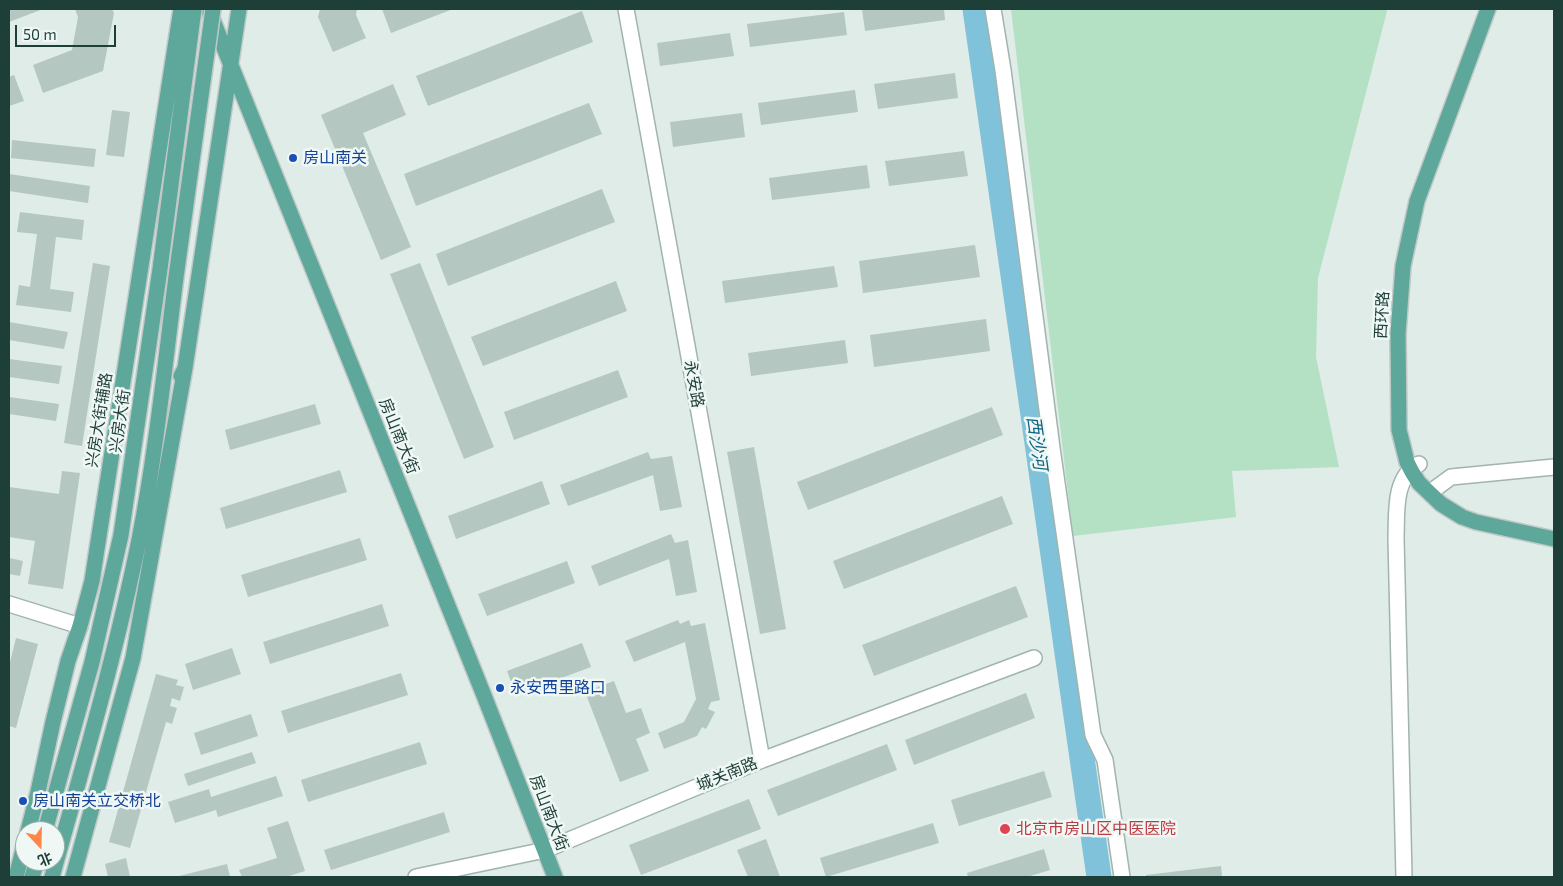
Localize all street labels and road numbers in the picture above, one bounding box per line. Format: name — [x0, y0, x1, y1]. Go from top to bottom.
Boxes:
street label: 西环路 — [1371, 291, 1393, 339]
street label: 永安路 — [680, 359, 708, 409]
street label: 兴房大街辅路 — [82, 371, 116, 469]
street label: 兴房大街 — [106, 388, 134, 454]
street label: 房山南大街 — [375, 395, 423, 477]
street label: 城关南路 — [694, 753, 760, 795]
street label: 房山南大街 — [526, 772, 572, 854]

